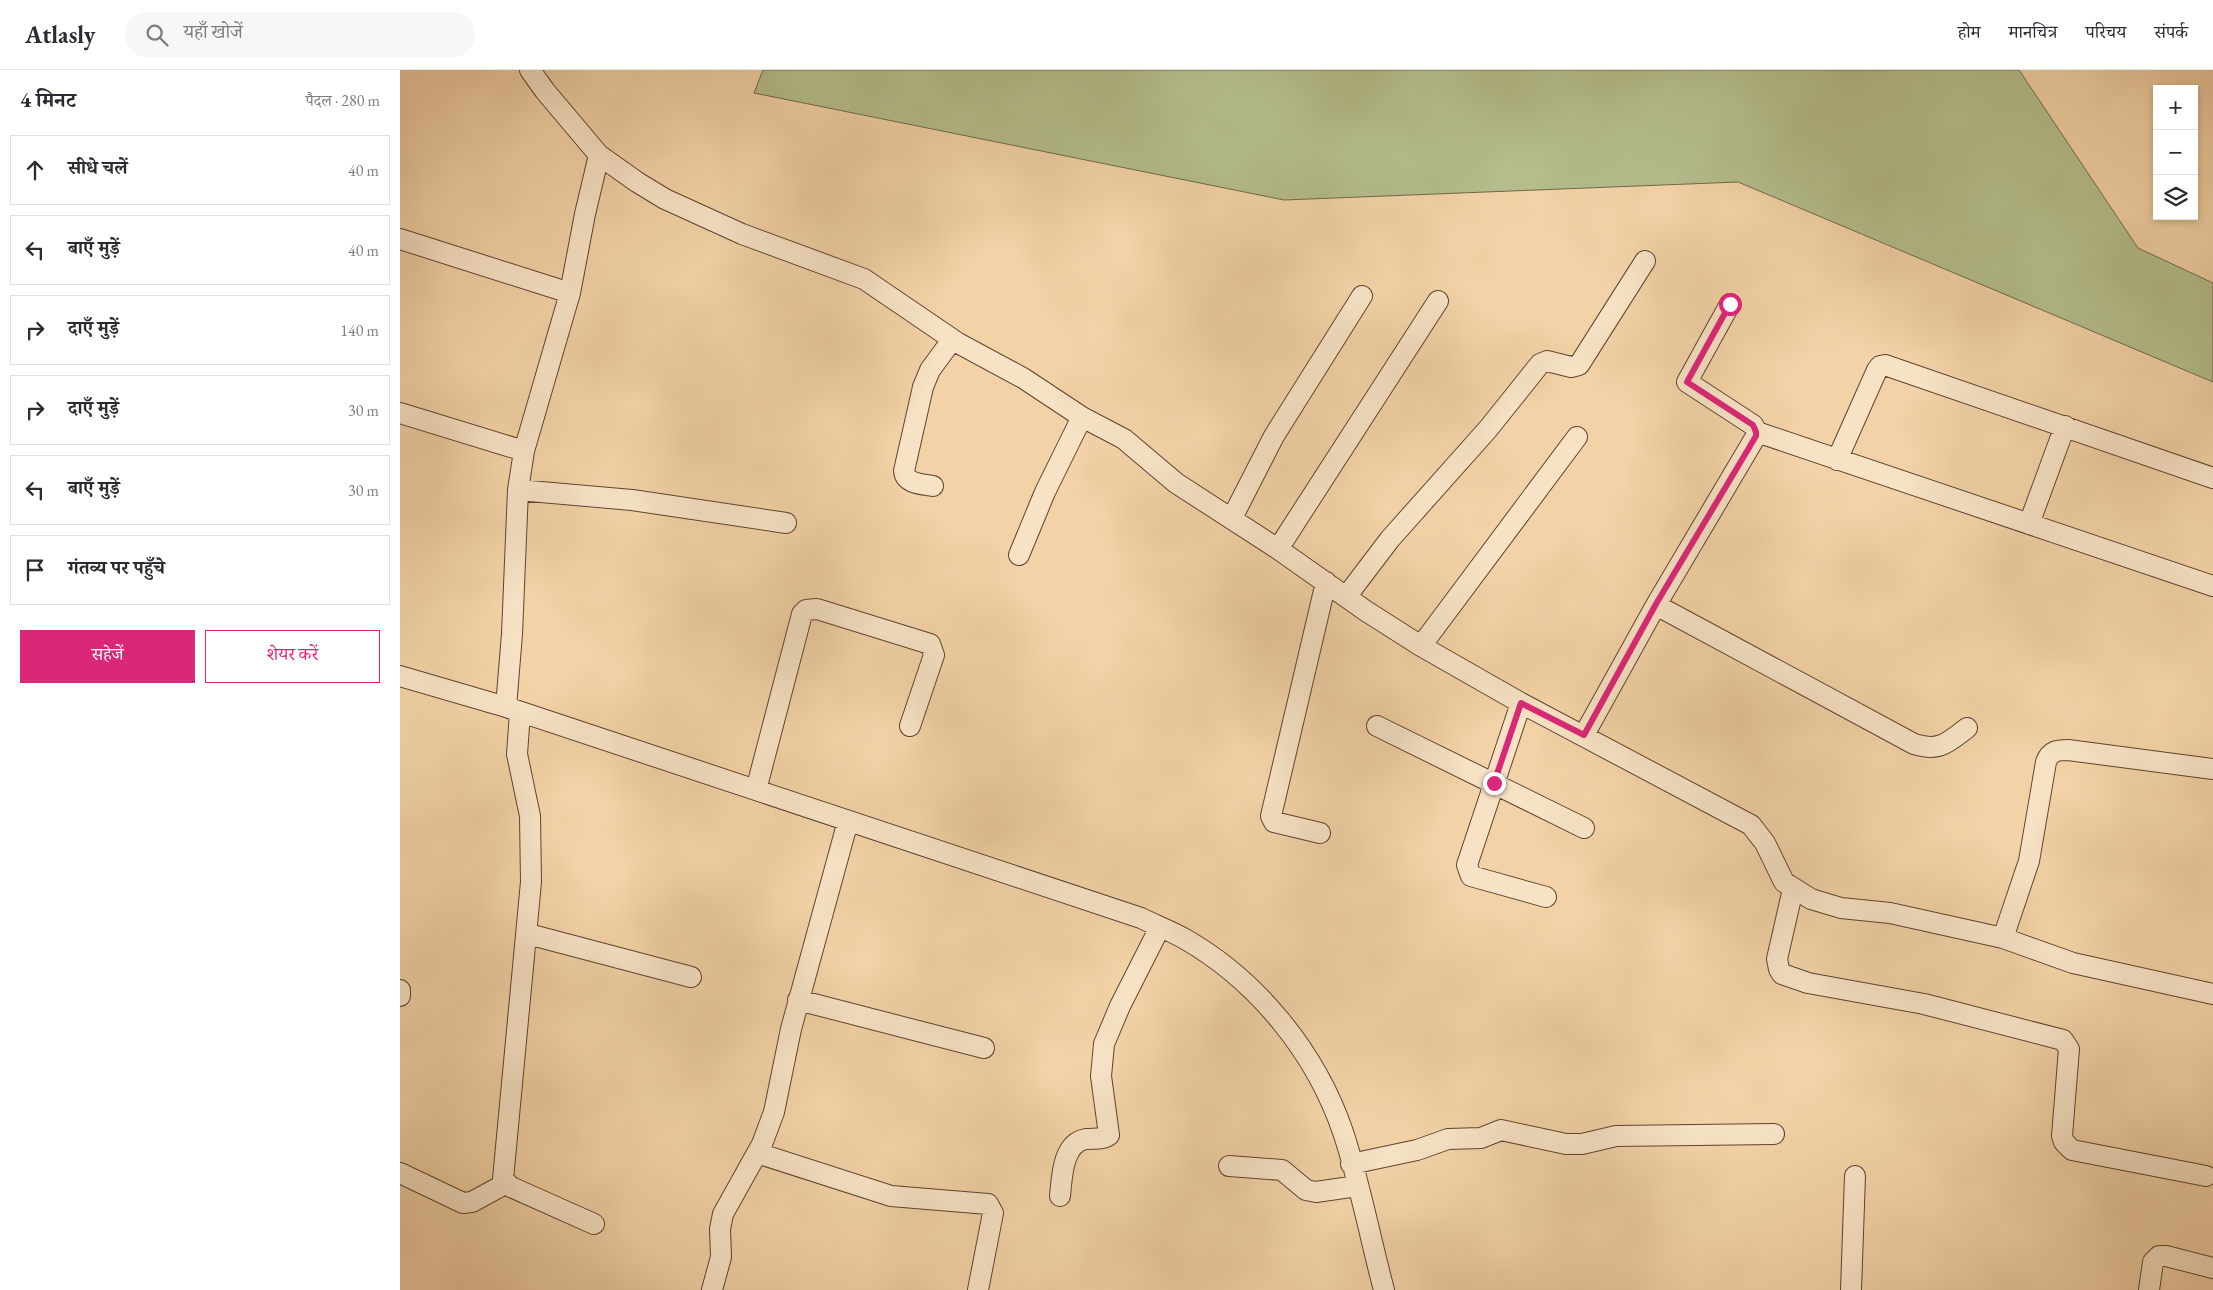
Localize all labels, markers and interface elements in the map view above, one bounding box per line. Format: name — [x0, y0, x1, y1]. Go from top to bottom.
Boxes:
search box — [125, 12, 475, 57]
text: Atlasly — [25, 19, 95, 50]
text: यहाँ खोजें — [183, 19, 243, 44]
text: होम — [1958, 20, 1981, 43]
text: मानचित्र — [2009, 20, 2057, 43]
text: परिचय — [2085, 20, 2126, 43]
text: संपर्क — [2154, 20, 2188, 43]
icon: search — [143, 21, 171, 49]
map controls — [2153, 85, 2198, 220]
button: + — [2153, 85, 2198, 130]
text: 4 मिनट — [20, 86, 76, 113]
text: पैदल · 280 m — [306, 90, 380, 111]
button: − — [2153, 130, 2198, 175]
text: सीधे चलें — [68, 155, 128, 180]
icon: ahead — [21, 156, 49, 184]
text: 40 m — [348, 160, 379, 181]
button: layers — [2153, 175, 2198, 220]
text: बाएँ मुड़ें — [68, 235, 120, 260]
icon: left — [21, 236, 49, 264]
text: 40 m — [348, 240, 379, 261]
route start — [1719, 293, 1742, 316]
text: दाएँ मुड़ें — [68, 315, 119, 340]
icon: right — [21, 316, 49, 344]
text: 140 m — [340, 320, 379, 341]
text: दाएँ मुड़ें — [68, 395, 119, 420]
icon: right — [21, 396, 49, 424]
text: 30 m — [348, 400, 379, 421]
text: बाएँ मुड़ें — [68, 475, 120, 500]
icon: left — [21, 476, 49, 504]
text: 30 m — [348, 480, 379, 501]
text: गंतव्य पर पहुँचे — [68, 555, 165, 580]
icon: arrive — [21, 556, 49, 584]
button: सहेजें — [20, 630, 195, 683]
button: शेयर करें — [205, 630, 380, 683]
route end — [1483, 772, 1506, 795]

